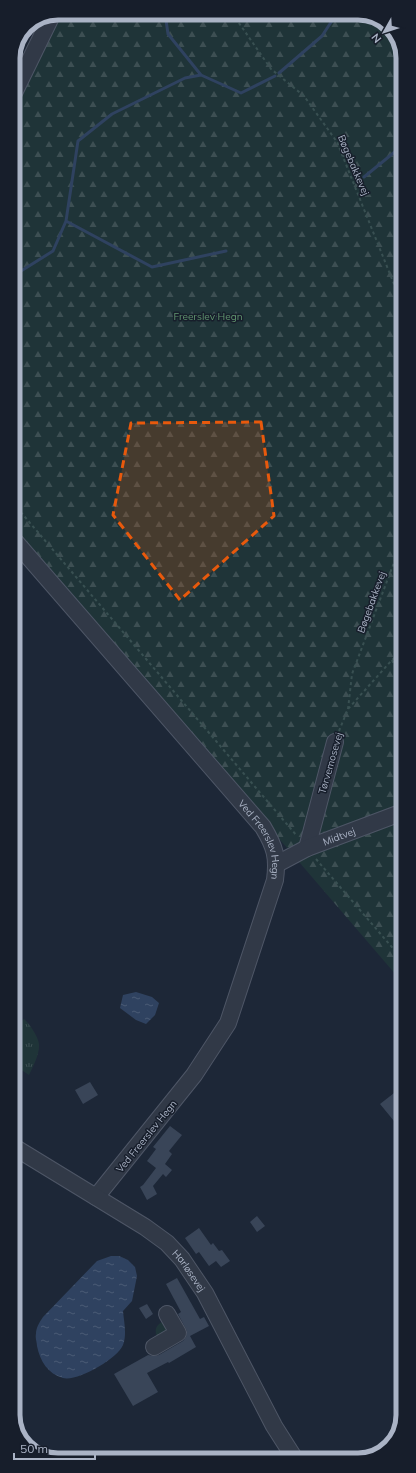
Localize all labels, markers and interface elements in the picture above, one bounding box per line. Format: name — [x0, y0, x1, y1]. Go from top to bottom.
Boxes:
north arrow — [364, 12, 404, 52]
text: N — [368, 31, 384, 46]
street label: Bøgebakkevej — [335, 133, 372, 197]
park label: Freerslev Hegn — [173, 310, 243, 323]
street label: Bøgebakkevej — [354, 570, 389, 635]
street label: Tørvemosevej — [315, 731, 345, 795]
street label: Ved Freerslev Hegn — [235, 797, 282, 880]
street label: Midtvej — [321, 825, 357, 849]
street label: Ved Freerslev Hegn — [113, 1097, 180, 1175]
street label: Harløsevej — [169, 1247, 208, 1294]
scale bar — [14, 1435, 95, 1461]
text: 50 m — [20, 1441, 48, 1456]

